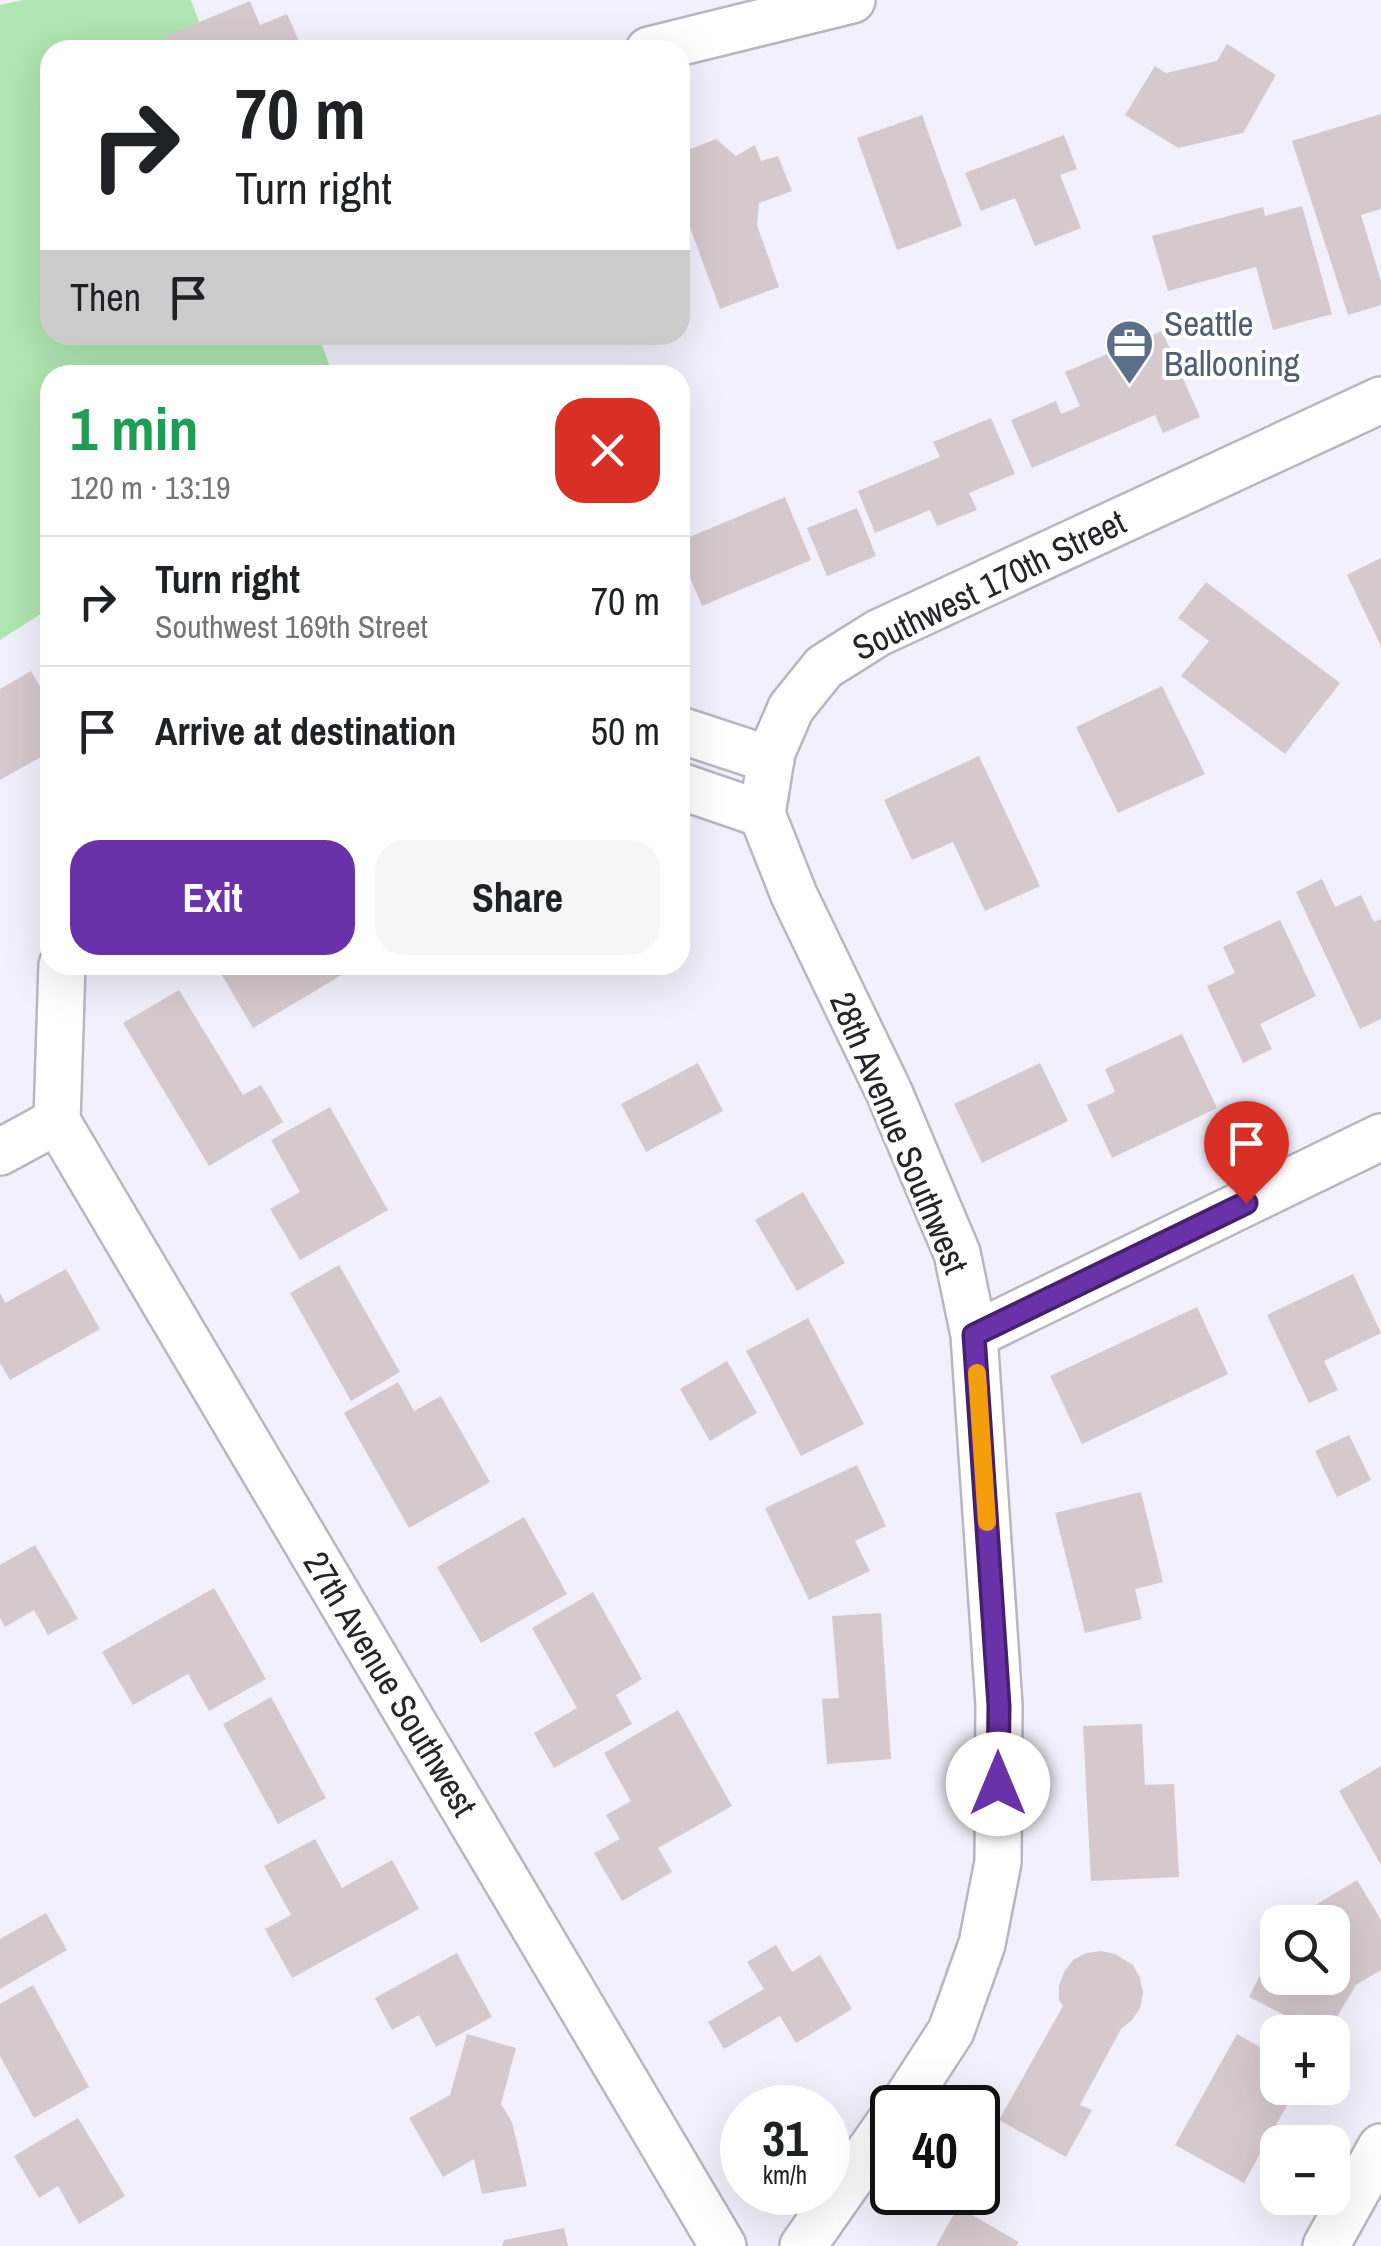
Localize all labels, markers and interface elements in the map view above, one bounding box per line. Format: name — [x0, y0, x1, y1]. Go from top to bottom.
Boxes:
text: 70 m — [235, 67, 366, 161]
icon: right — [70, 80, 200, 210]
text: Turn right — [235, 157, 392, 218]
icon: arrive — [161, 270, 216, 325]
text: Then — [70, 272, 141, 323]
place label: Seattle Ballooning — [1164, 300, 1300, 387]
office icon: Seattle Ballooning — [1103, 318, 1155, 386]
text: 1 min — [70, 388, 199, 469]
button: close — [555, 398, 660, 503]
text: 120 m · 13:19 — [70, 466, 230, 509]
street label: Southwest 170th Street — [844, 498, 1133, 671]
text: Turn right — [155, 554, 300, 605]
icon: right — [70, 574, 125, 629]
text: 70 m — [591, 576, 660, 627]
text: Southwest 169th Street — [155, 605, 428, 648]
icon: arrive — [70, 704, 125, 759]
text: Arrive at destination — [155, 706, 456, 757]
text: 50 m — [591, 706, 660, 757]
button: Exit — [70, 840, 355, 955]
button: Share — [375, 840, 660, 955]
street label: 28th Avenue Southwest — [819, 985, 980, 1281]
pin — [1204, 1101, 1289, 1204]
icon: arrive — [1219, 1116, 1274, 1171]
street label: 27th Avenue Southwest — [293, 1543, 488, 1825]
position arrow — [946, 1732, 1050, 1836]
map controls — [1260, 1905, 1350, 2215]
button: search — [1260, 1905, 1350, 1995]
button: + — [1260, 2015, 1350, 2105]
speed limit sign: 40 — [870, 2085, 1000, 2215]
text: 31 — [762, 2104, 808, 2172]
button: − — [1260, 2125, 1350, 2215]
text: km/h — [763, 2158, 807, 2192]

